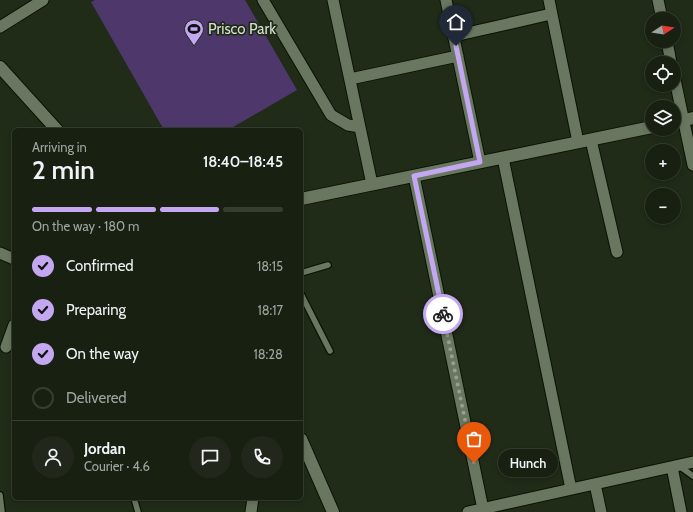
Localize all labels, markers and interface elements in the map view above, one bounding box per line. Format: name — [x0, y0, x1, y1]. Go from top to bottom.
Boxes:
pin — [439, 5, 473, 46]
icon: home — [445, 11, 467, 33]
north arrow — [645, 12, 681, 48]
map controls — [645, 12, 681, 224]
sports icon: Prisco Park — [183, 18, 205, 46]
place label: Prisco Park — [208, 20, 276, 38]
button: locate — [645, 56, 681, 92]
button: layers — [645, 100, 681, 136]
text: Arriving in — [32, 139, 87, 155]
button: + — [645, 144, 681, 180]
text: 18:40–18:45 — [203, 153, 283, 171]
text: 2 min — [32, 154, 95, 186]
button: − — [645, 188, 681, 224]
text: On the way · 180 m — [32, 218, 140, 234]
icon: check — [32, 255, 54, 277]
text: Confirmed — [66, 257, 134, 275]
text: 18:15 — [257, 258, 283, 274]
courier — [423, 294, 463, 334]
icon: check — [32, 299, 54, 321]
text: Preparing — [66, 301, 126, 319]
text: 18:17 — [257, 302, 283, 318]
icon: bike — [432, 303, 454, 325]
icon: check — [32, 343, 54, 365]
text: On the way — [66, 345, 139, 363]
text: 18:28 — [253, 346, 283, 362]
text: Delivered — [66, 389, 127, 407]
pin — [457, 422, 491, 463]
icon: bag — [463, 428, 485, 450]
button: person — [32, 436, 74, 478]
button: chat — [189, 436, 231, 478]
button: phone — [241, 436, 283, 478]
text: Jordan — [84, 440, 126, 458]
callout: Hunch — [498, 449, 558, 477]
text: Hunch — [510, 455, 546, 471]
text: Courier · 4.6 — [84, 458, 150, 474]

